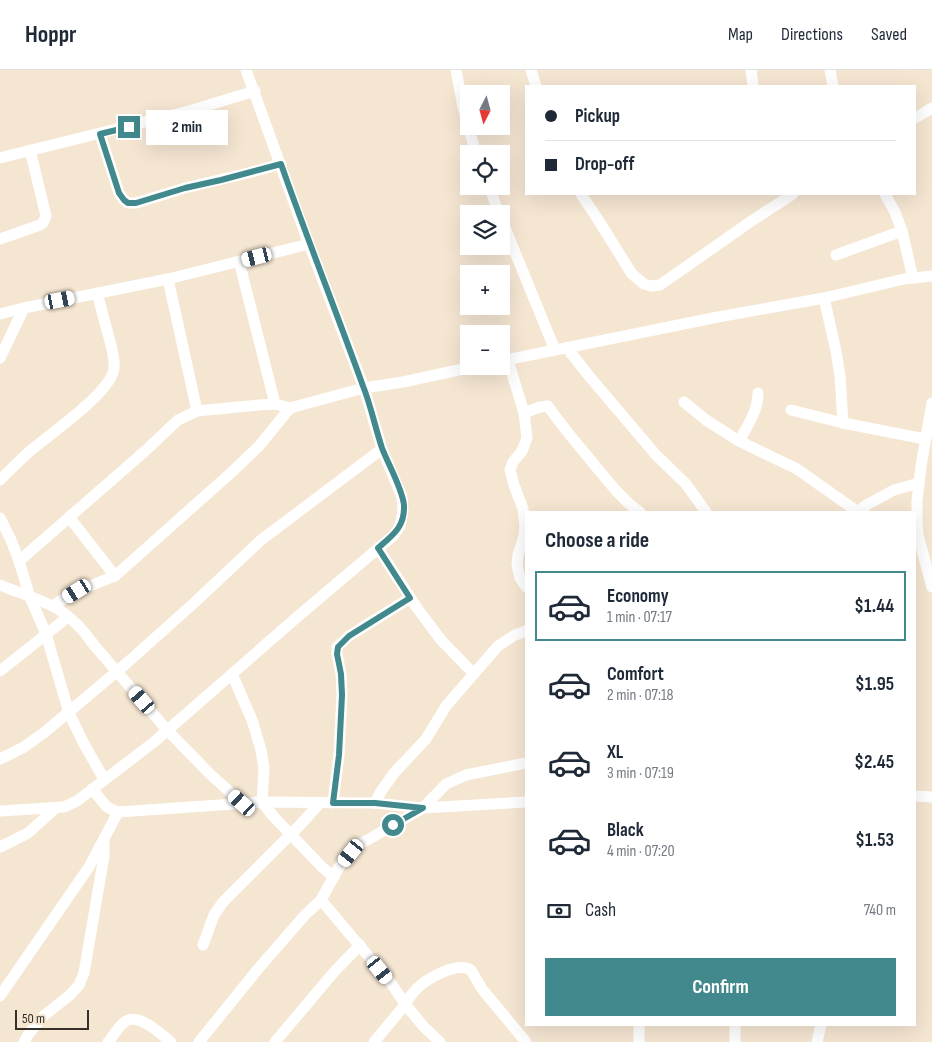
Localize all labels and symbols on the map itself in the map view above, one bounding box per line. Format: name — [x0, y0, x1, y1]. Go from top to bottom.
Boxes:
north arrow — [460, 85, 510, 135]
callout: 2 min — [146, 110, 229, 144]
route end — [118, 116, 140, 138]
car — [240, 246, 273, 268]
car — [43, 290, 76, 310]
car — [60, 577, 93, 605]
car — [126, 684, 157, 716]
car — [225, 787, 258, 819]
route start — [382, 814, 404, 836]
car — [335, 837, 366, 869]
car — [364, 954, 395, 986]
scale bar — [15, 1007, 89, 1030]

